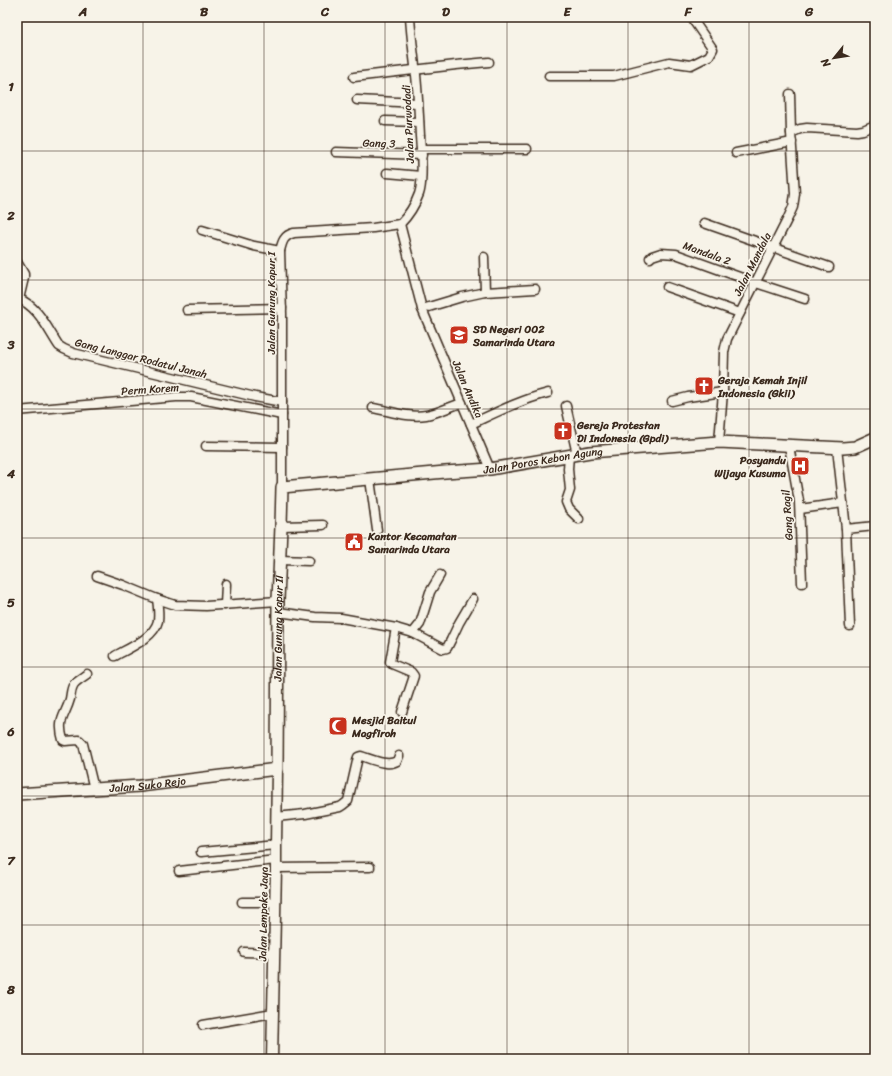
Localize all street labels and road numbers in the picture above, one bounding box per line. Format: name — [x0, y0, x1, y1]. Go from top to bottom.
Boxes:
street label: Jalan Purwodadi — [397, 83, 420, 165]
street label: Gang 3 — [362, 133, 396, 154]
street label: Jalan Mandala — [728, 229, 777, 300]
street label: Mandala 2 — [680, 236, 734, 271]
street label: Jalan Gunung Kapur I — [262, 251, 281, 355]
street label: Gang Langgar Rodatul Janah — [73, 333, 209, 384]
street label: Jalan Andika — [446, 356, 488, 422]
street label: Perm Korem — [120, 378, 180, 401]
street label: Jalan Poros Kebon Agung — [482, 442, 604, 479]
street label: Gang Ragil — [776, 488, 799, 541]
street label: Jalan Gunung Kapur II — [269, 574, 289, 683]
street label: Jalan Suko Rejo — [108, 771, 187, 798]
street label: Jalan Lempake Jaya — [253, 866, 274, 962]

